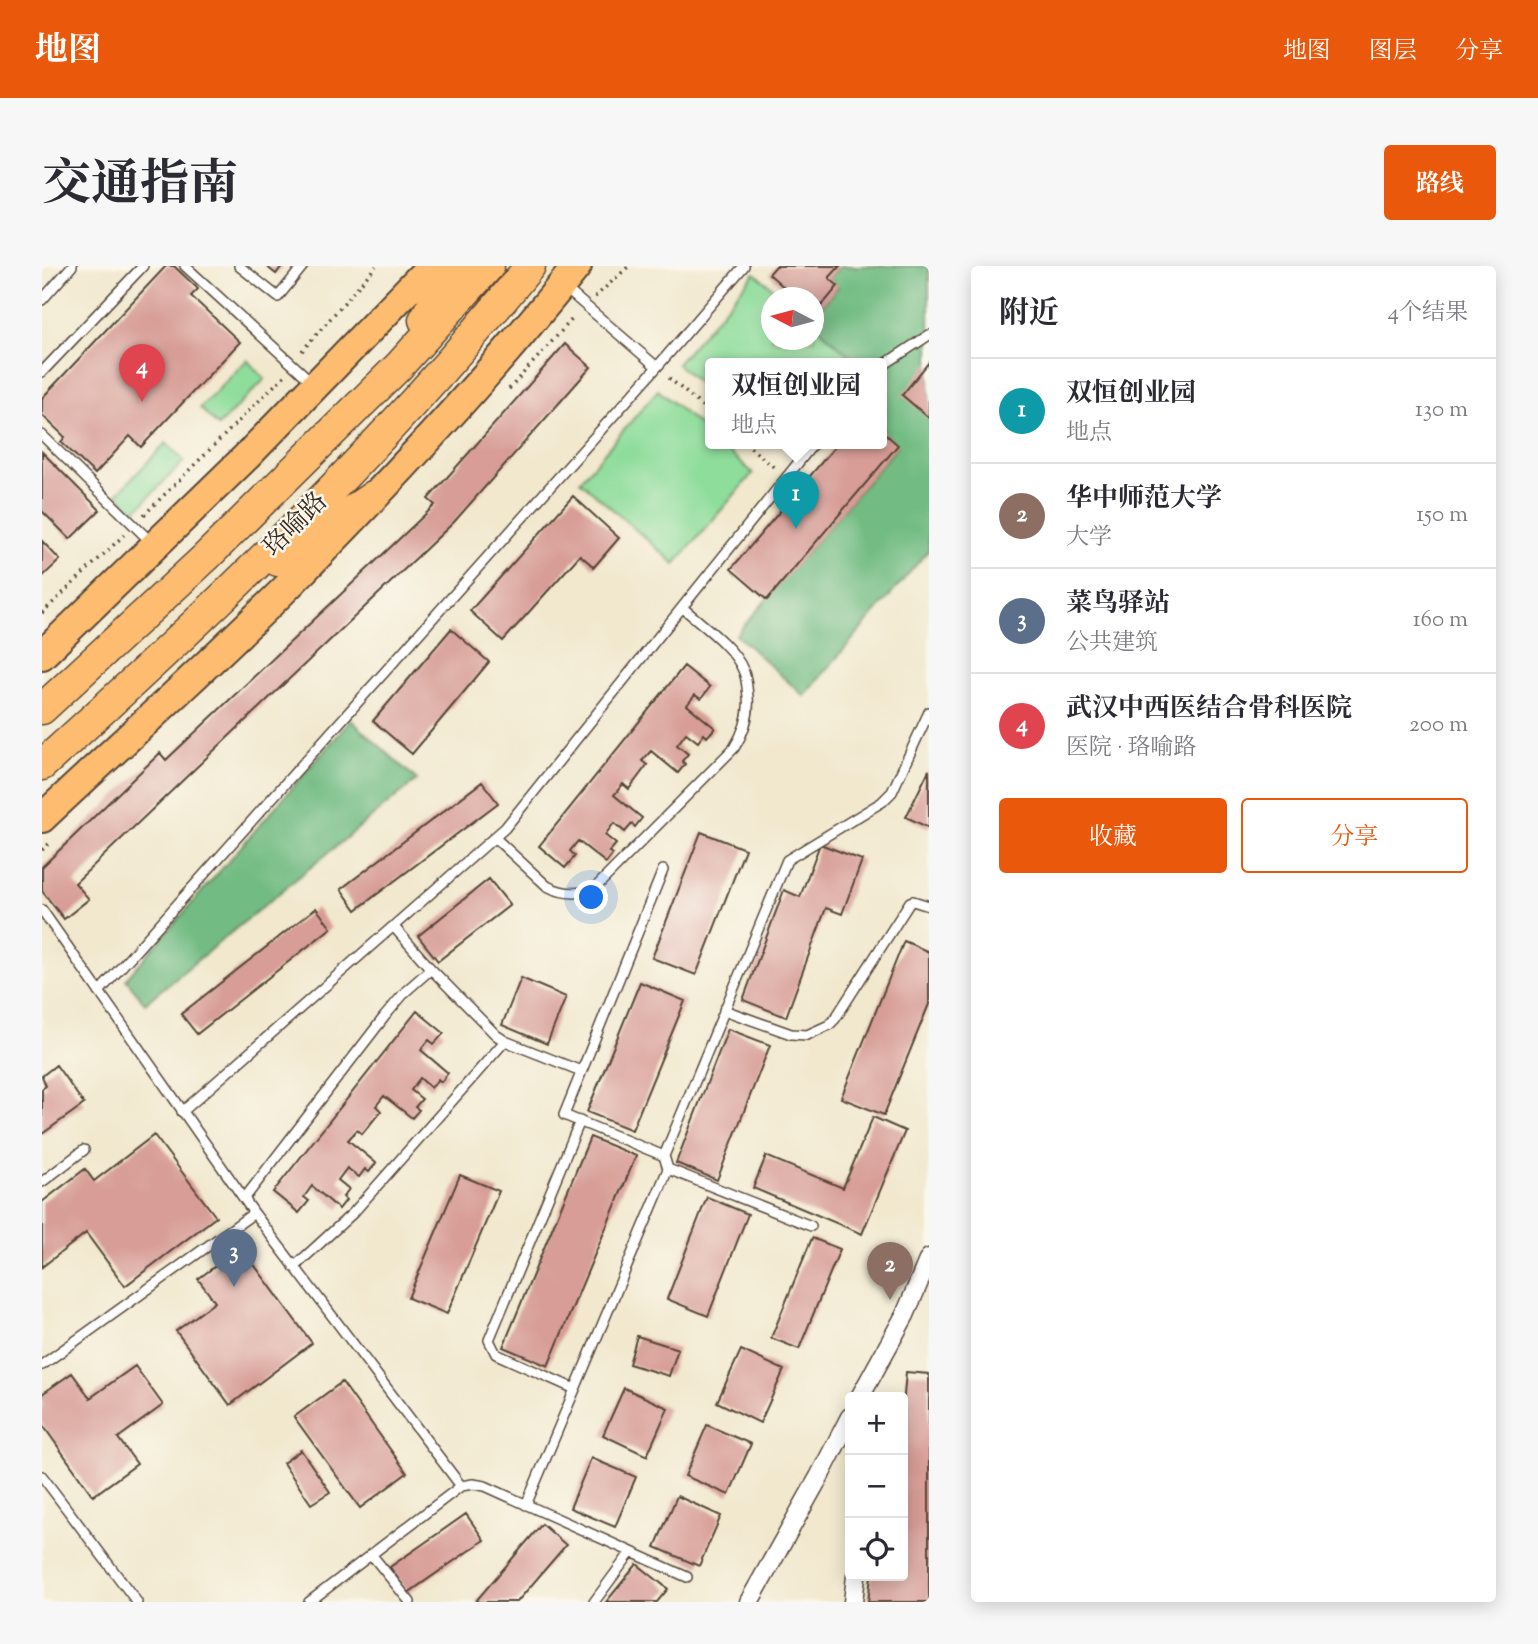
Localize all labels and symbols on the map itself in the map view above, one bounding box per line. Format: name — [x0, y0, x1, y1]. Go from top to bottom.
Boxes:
north arrow — [761, 287, 824, 350]
pin: 4 — [119, 344, 165, 402]
pin: 1 — [773, 471, 819, 529]
street label: 珞喻路 — [255, 484, 337, 566]
your location — [574, 880, 608, 914]
pin: 3 — [211, 1229, 257, 1287]
pin: 2 — [867, 1242, 913, 1300]

